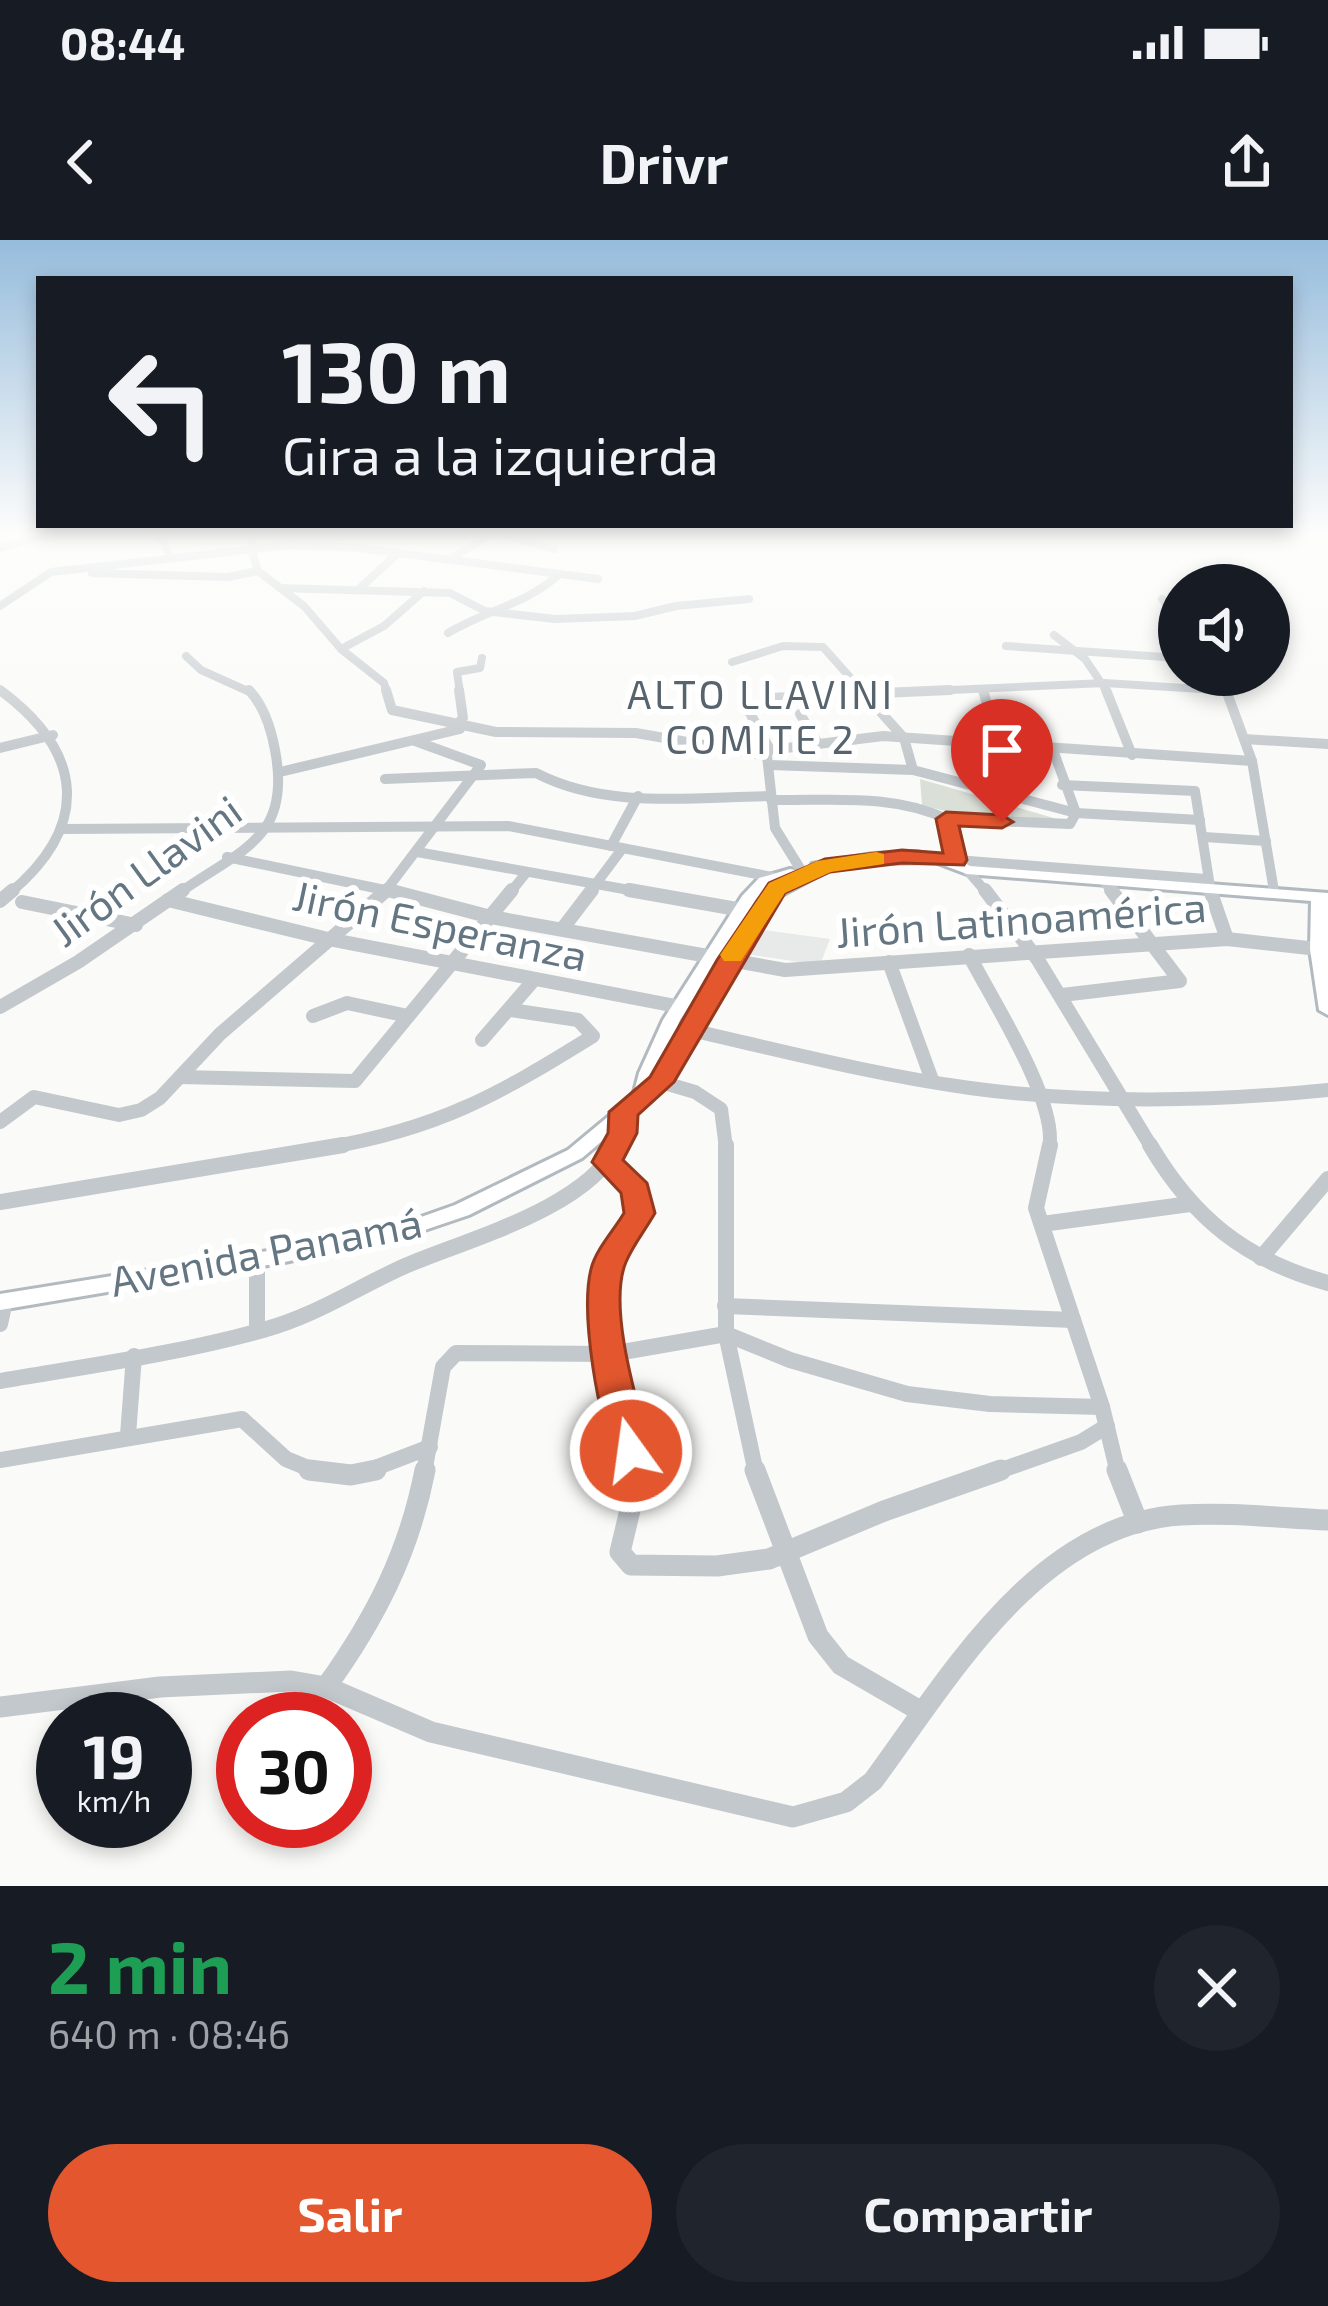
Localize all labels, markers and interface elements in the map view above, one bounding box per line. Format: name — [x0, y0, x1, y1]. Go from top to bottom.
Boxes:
text: 08:44 — [60, 15, 185, 69]
icon: back — [48, 129, 114, 195]
icon: share — [1214, 129, 1280, 195]
text: Drivr — [600, 130, 728, 195]
text: 130 m — [282, 319, 511, 420]
icon: left — [84, 324, 240, 480]
text: Gira a la izquierda — [282, 421, 719, 486]
map controls — [1158, 564, 1290, 696]
button: sound — [1158, 564, 1290, 696]
district label: ALTO LLAVINI COMITE 2 — [627, 670, 895, 762]
pin — [951, 699, 1053, 822]
icon: arrive — [969, 717, 1035, 783]
street label: Jirón Llavini — [40, 784, 250, 955]
street label: Jirón Esperanza — [289, 868, 592, 980]
street label: Jirón Latinoamérica — [834, 880, 1208, 956]
street label: Avenida Panamá — [106, 1195, 426, 1305]
position arrow — [568, 1388, 694, 1514]
speed limit sign: 30 — [216, 1692, 372, 1848]
text: 19 — [83, 1719, 145, 1791]
text: km/h — [77, 1782, 151, 1818]
text: 2 min — [48, 1922, 232, 2008]
button: close — [1154, 1925, 1280, 2051]
text: 640 m · 08:46 — [48, 2010, 290, 2057]
button: Salir — [48, 2144, 652, 2282]
button: Compartir — [676, 2144, 1280, 2282]

